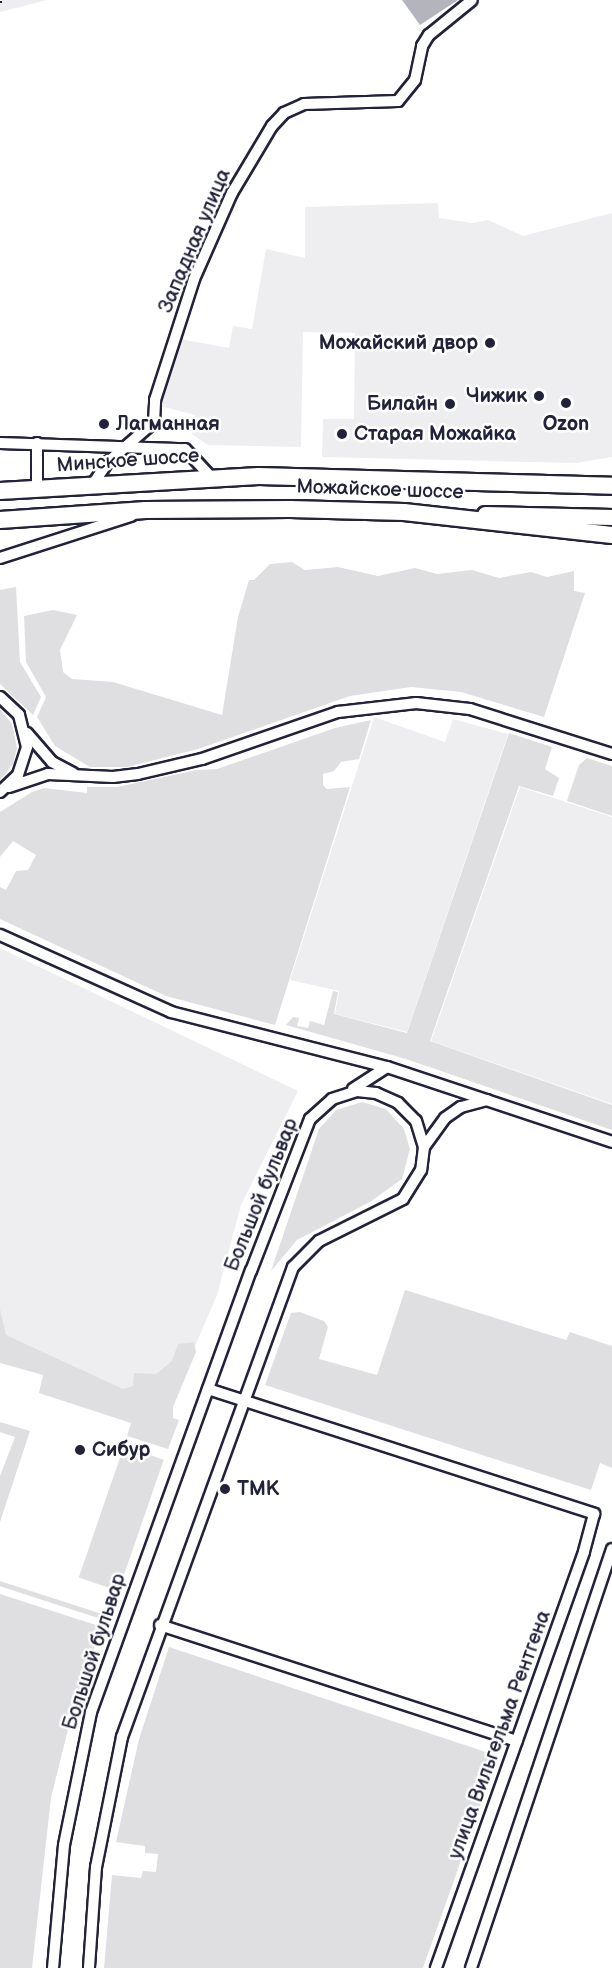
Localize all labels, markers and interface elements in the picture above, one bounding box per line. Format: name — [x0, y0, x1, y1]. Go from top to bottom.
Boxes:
street label: Западная улица — [154, 165, 236, 317]
place label: Можайский двор — [319, 331, 478, 355]
marker: Можайский двор — [483, 336, 497, 350]
place label: Чижик — [466, 384, 527, 408]
marker: Чижик — [532, 389, 546, 403]
place label: Билайн — [367, 392, 438, 416]
marker: Ozon — [559, 396, 573, 410]
marker: Билайн — [443, 397, 457, 411]
place label: Лагманная — [116, 412, 220, 436]
place label: Ozon — [543, 412, 589, 436]
marker: Лагманная — [97, 417, 111, 431]
place label: Старая Можайка — [354, 422, 516, 446]
marker: Старая Можайка — [335, 427, 349, 441]
street label: Минское шоссе — [56, 444, 200, 478]
street label: Можайское шоссе — [296, 475, 464, 505]
street label: Большой бульвар — [220, 1115, 304, 1275]
place label: Сибур — [92, 1438, 150, 1462]
marker: Сибур — [73, 1443, 87, 1457]
place label: ТМК — [237, 1477, 279, 1501]
marker: ТМК — [218, 1482, 232, 1496]
street label: Большой бульвар — [58, 1571, 132, 1733]
street label: улица Вильгельма Рентгена — [444, 1607, 556, 1863]

